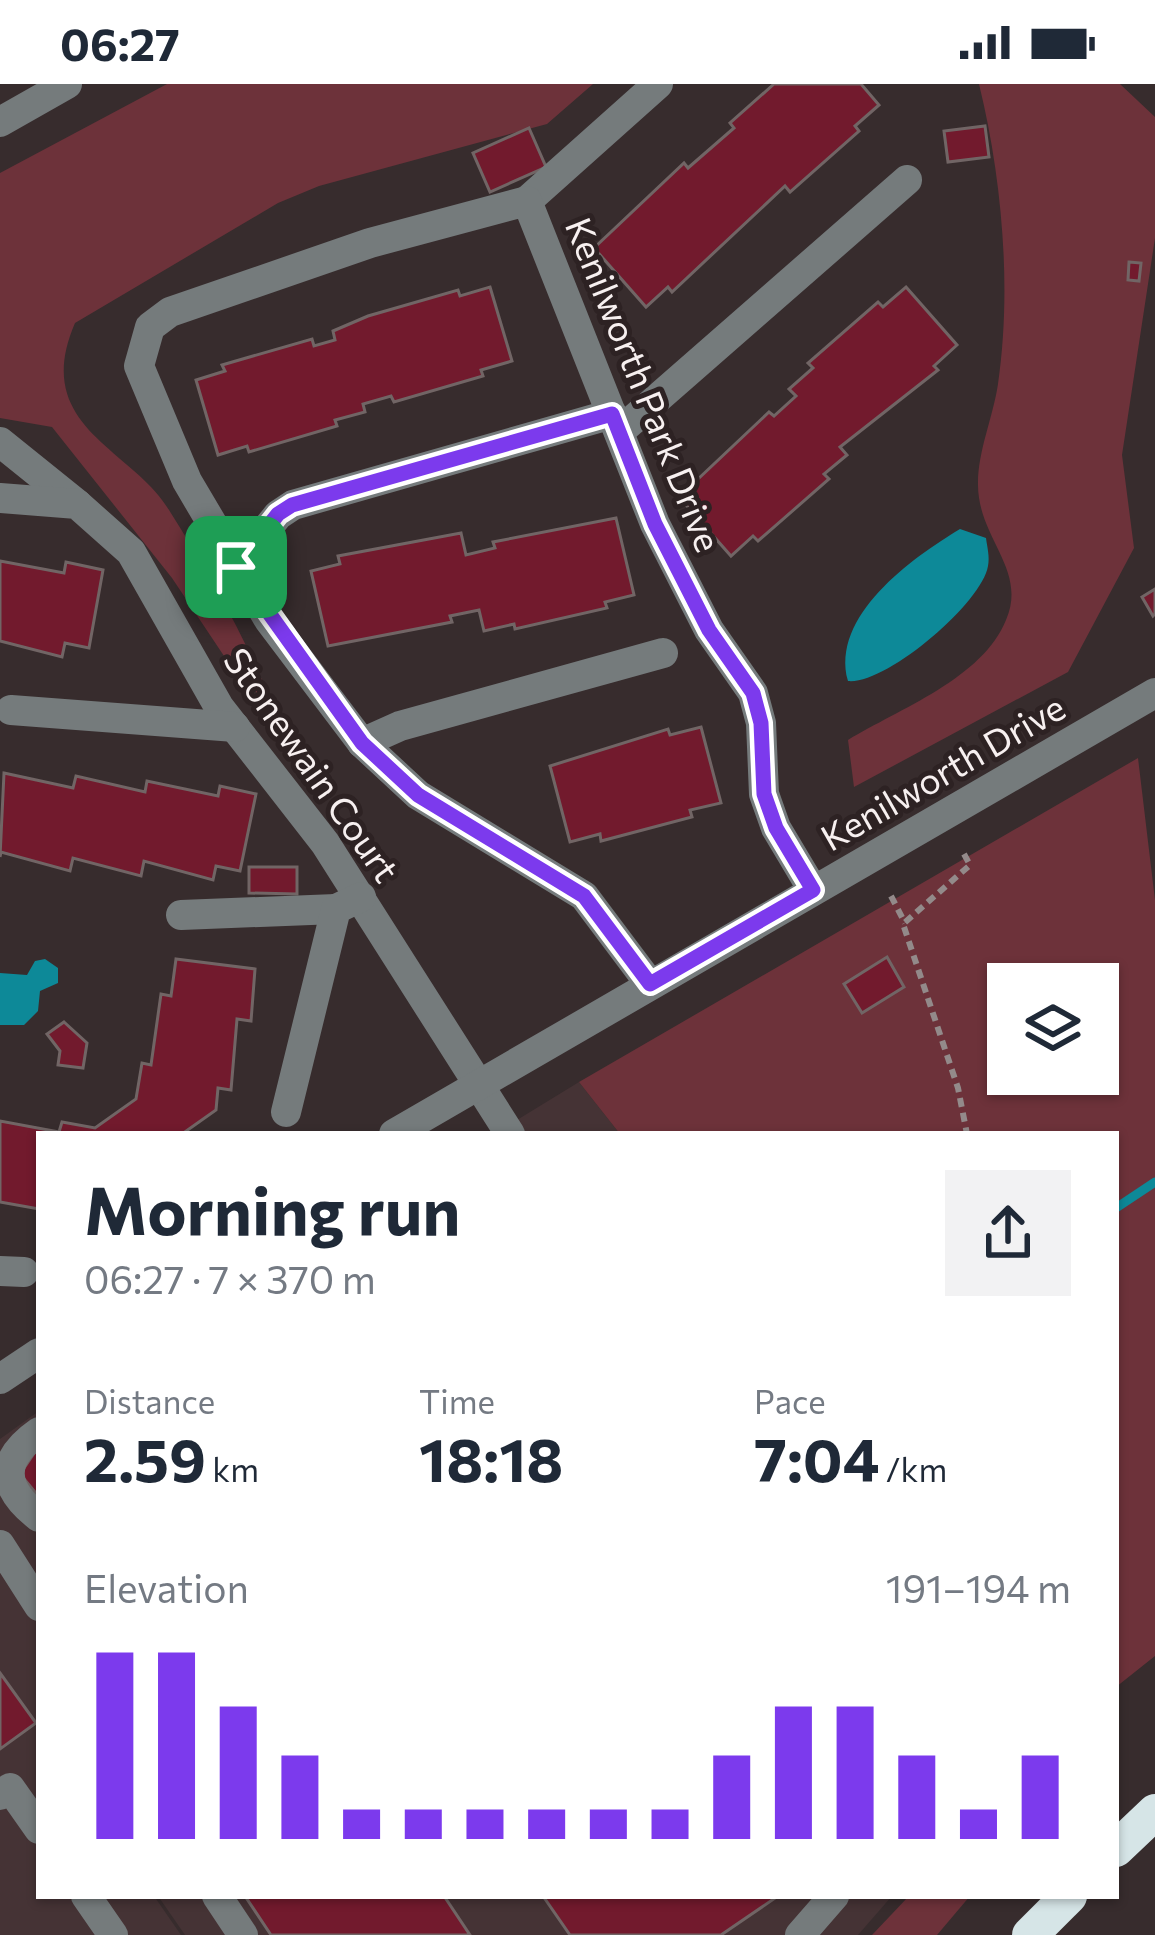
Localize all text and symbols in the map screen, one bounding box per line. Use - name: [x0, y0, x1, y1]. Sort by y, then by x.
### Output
- text: 06:27: [60, 15, 180, 70]
- street label: Kenilworth Park Drive: [558, 211, 732, 557]
- pin: [185, 516, 287, 618]
- icon: arrive: [203, 534, 269, 600]
- street label: Stonewain Court: [216, 639, 410, 889]
- street label: Kenilworth Drive: [812, 683, 1072, 859]
- map controls: [987, 963, 1119, 1095]
- button: layers: [987, 963, 1119, 1095]
- text: Morning run: [84, 1168, 461, 1249]
- button: share: [945, 1170, 1071, 1296]
- text: 06:27 · 7 × 370 m: [84, 1254, 376, 1302]
- text: Distance: [84, 1380, 215, 1421]
- text: Time: [419, 1380, 495, 1421]
- text: Pace: [754, 1380, 826, 1421]
- text: 2.59: [84, 1421, 206, 1494]
- text: 18:18: [419, 1421, 563, 1494]
- text: 7:04: [754, 1421, 880, 1494]
- text: km: [206, 1448, 259, 1489]
- text: /km: [880, 1448, 947, 1489]
- text: Elevation: [84, 1563, 249, 1611]
- text: 191–194 m: [886, 1563, 1071, 1611]

